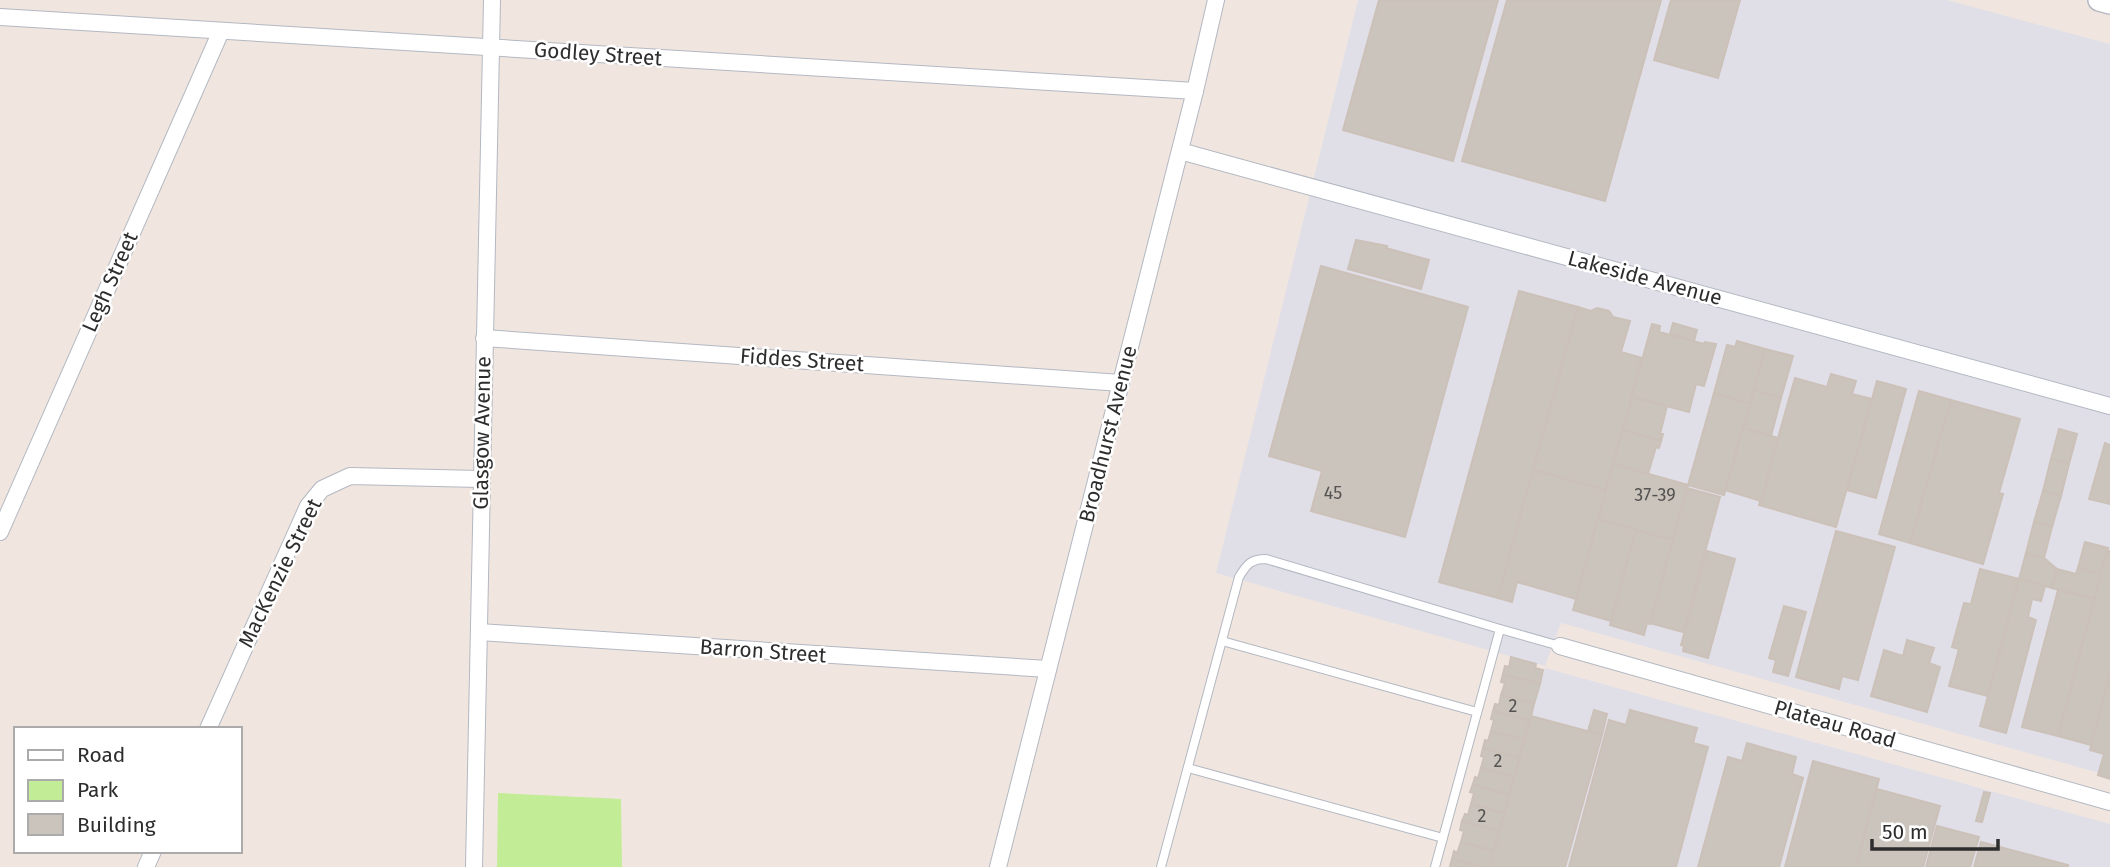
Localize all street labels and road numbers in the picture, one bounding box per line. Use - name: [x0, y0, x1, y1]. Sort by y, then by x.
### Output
- street label: Godley Street: [533, 37, 663, 71]
- street label: Legh Street: [76, 227, 144, 336]
- street label: Lakeside Avenue: [1565, 245, 1725, 311]
- street label: Fiddes Street: [739, 343, 865, 377]
- street label: Broadhurst Avenue: [1073, 343, 1143, 525]
- street label: Glasgow Avenue: [468, 356, 496, 510]
- street label: MacKenzie Street: [233, 494, 328, 652]
- street label: Barron Street: [699, 634, 828, 668]
- street label: Plateau Road: [1771, 694, 1899, 754]

